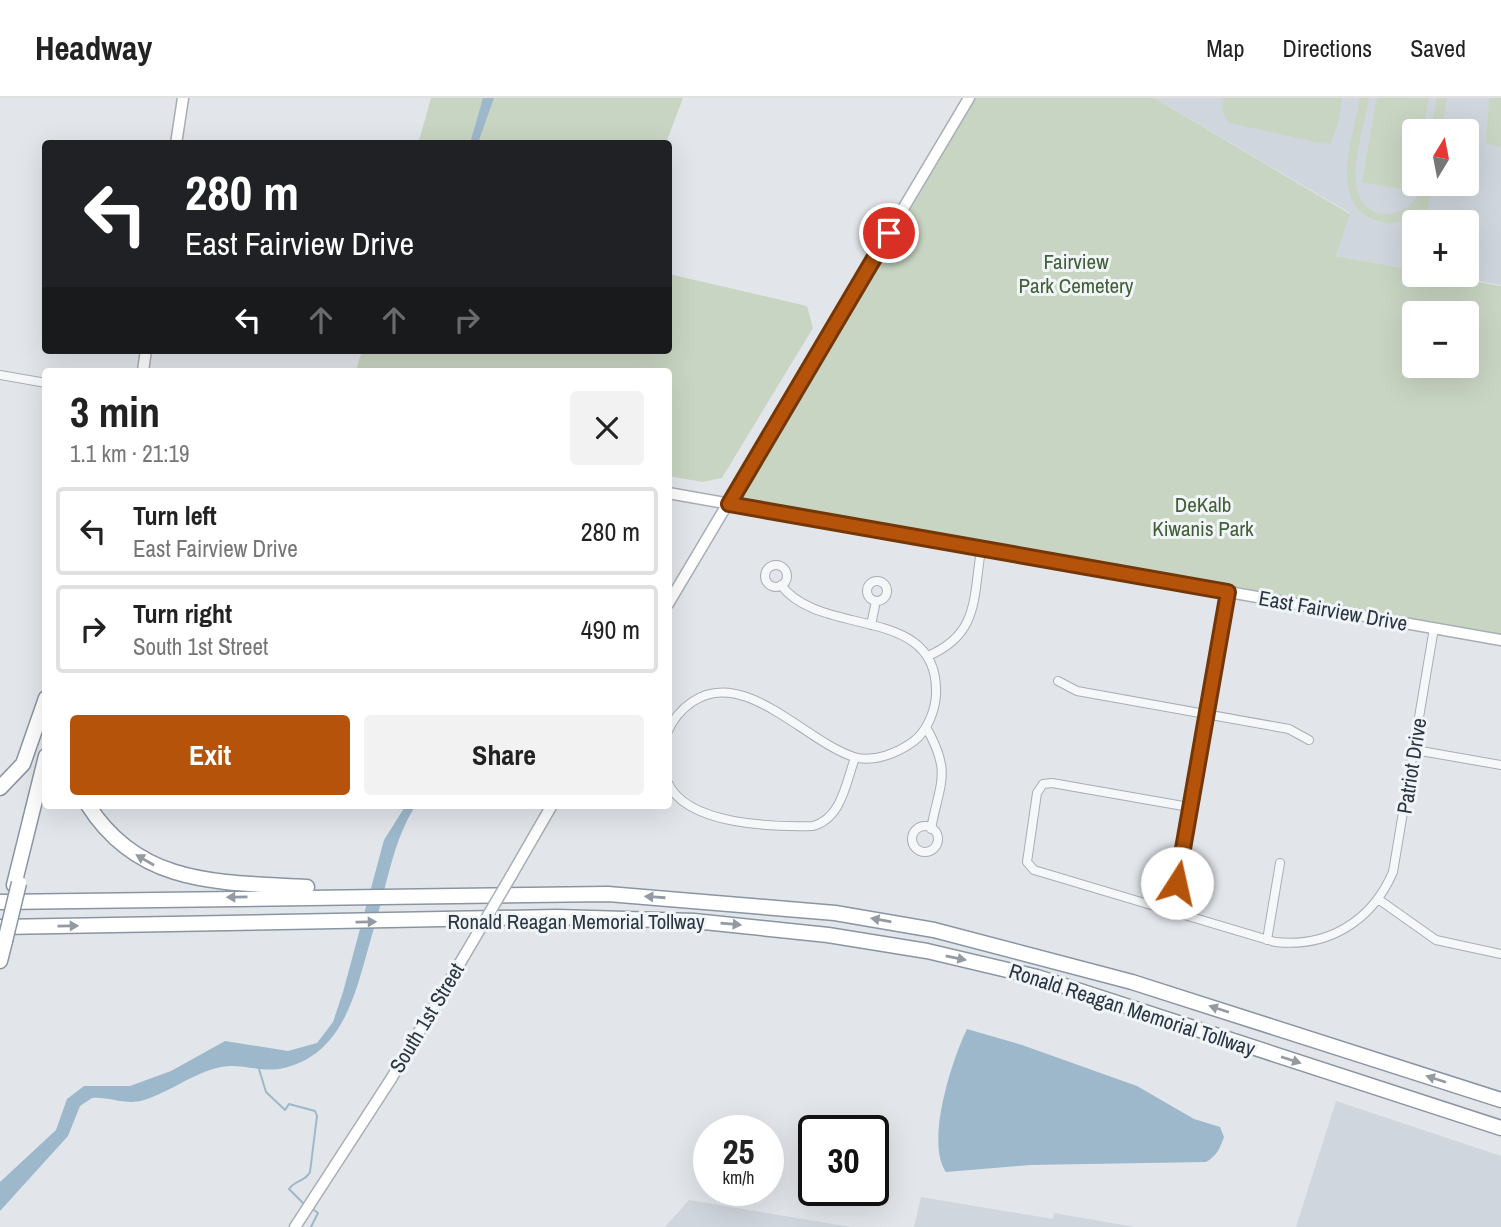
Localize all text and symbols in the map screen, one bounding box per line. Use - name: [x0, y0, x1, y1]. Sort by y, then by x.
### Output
- text: Headway: [35, 26, 152, 70]
- text: Map: [1206, 32, 1244, 64]
- text: Directions: [1282, 32, 1372, 64]
- text: Saved: [1410, 32, 1466, 64]
- north arrow: [1402, 119, 1479, 196]
- map controls: [1402, 119, 1479, 378]
- text: 280 m: [185, 159, 299, 225]
- icon: left: [70, 168, 161, 259]
- pin: [859, 203, 919, 263]
- button: +: [1402, 210, 1479, 287]
- icon: arrive: [870, 214, 908, 252]
- text: East Fairview Drive: [185, 222, 414, 265]
- park label: Fairview Park Cemetery: [1019, 247, 1134, 300]
- icon: left: [229, 301, 267, 339]
- icon: ahead: [302, 301, 340, 339]
- icon: ahead: [375, 301, 413, 339]
- icon: right: [448, 301, 486, 339]
- button: −: [1402, 301, 1479, 378]
- text: 3 min: [70, 384, 160, 440]
- button: close: [570, 391, 644, 465]
- text: 1.1 km · 21:19: [70, 438, 190, 469]
- park label: DeKalb Kiwanis Park: [1152, 490, 1254, 543]
- text: Turn left: [133, 498, 217, 533]
- icon: left: [74, 512, 112, 550]
- text: 280 m: [581, 514, 640, 549]
- text: East Fairview Drive: [133, 533, 298, 564]
- street label: East Fairview Drive: [1257, 583, 1410, 638]
- text: Turn right: [133, 596, 232, 631]
- icon: right: [74, 610, 112, 648]
- text: 490 m: [581, 612, 640, 647]
- text: South 1st Street: [133, 631, 268, 662]
- button: Exit: [70, 715, 350, 795]
- button: Share: [364, 715, 644, 795]
- street label: Patriot Drive: [1390, 716, 1433, 816]
- position arrow: [1140, 846, 1214, 920]
- one-way arrow: [135, 854, 155, 866]
- one-way arrow: [226, 891, 248, 903]
- one-way arrow: [644, 891, 666, 902]
- street label: Ronald Reagan Memorial Tollway: [447, 907, 705, 936]
- one-way arrow: [870, 914, 892, 925]
- one-way arrow: [355, 917, 377, 928]
- one-way arrow: [721, 919, 743, 930]
- one-way arrow: [57, 920, 79, 932]
- one-way arrow: [945, 952, 967, 963]
- street label: Ronald Reagan Memorial Tollway: [1005, 956, 1259, 1063]
- street label: South 1st Street: [382, 957, 471, 1078]
- one-way arrow: [1209, 1004, 1230, 1014]
- one-way arrow: [1280, 1056, 1301, 1066]
- one-way arrow: [1425, 1073, 1446, 1084]
- speed limit sign: 30: [798, 1115, 889, 1206]
- text: 25: [723, 1128, 754, 1175]
- text: km/h: [723, 1165, 755, 1190]

